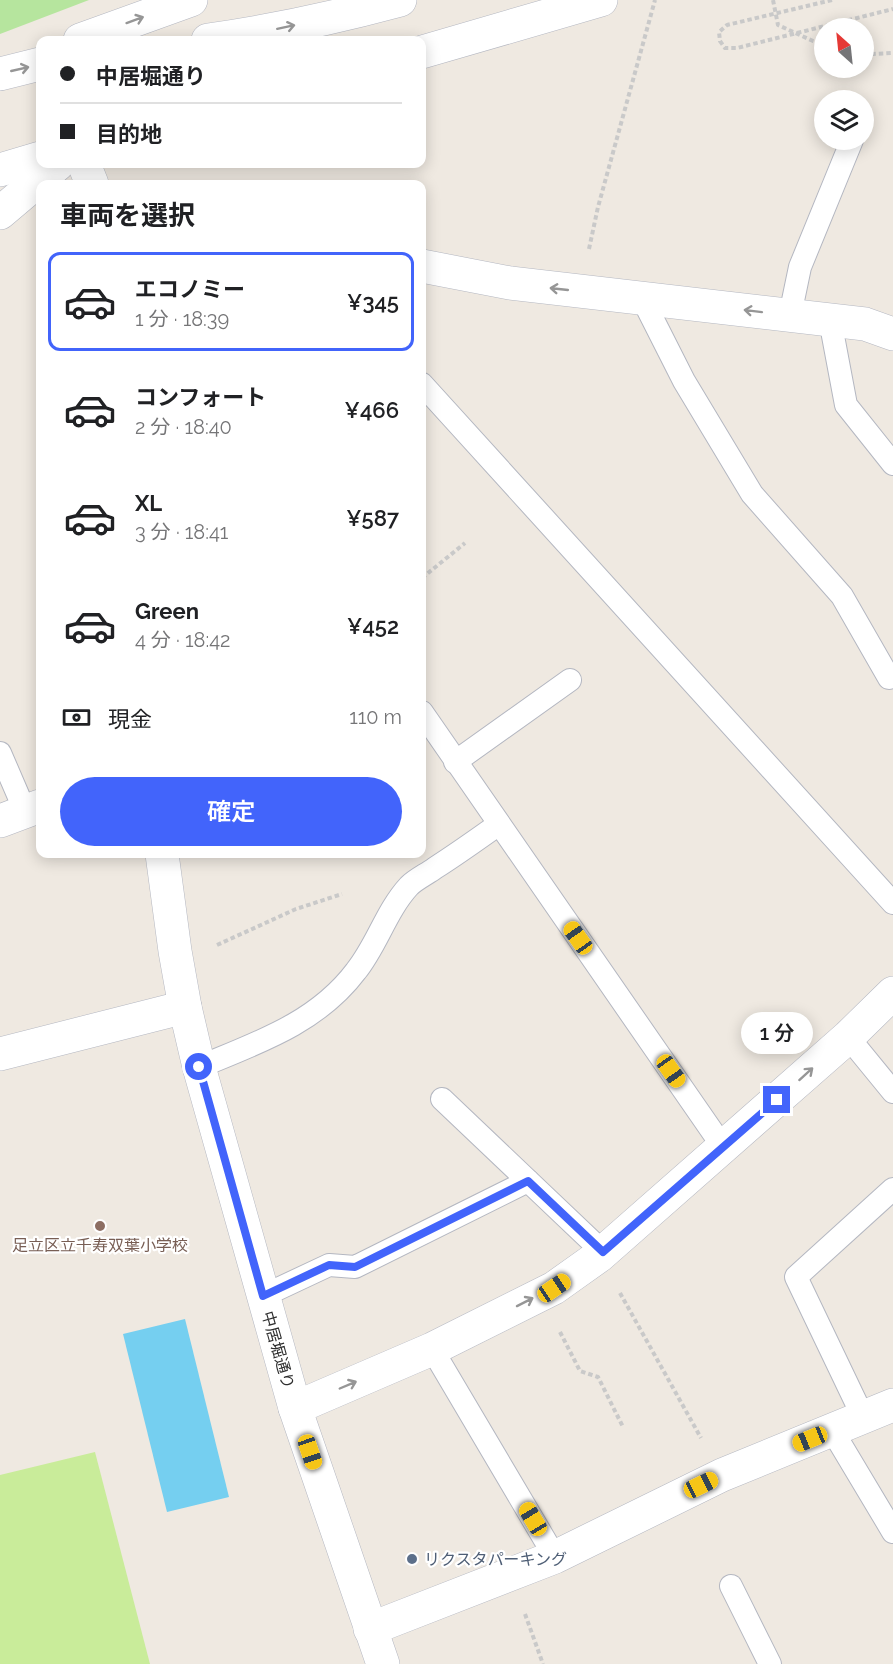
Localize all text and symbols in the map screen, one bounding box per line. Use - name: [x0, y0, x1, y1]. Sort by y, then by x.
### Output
- one-way arrow: [125, 14, 144, 25]
- north arrow: [814, 18, 874, 78]
- map controls: [814, 18, 874, 150]
- one-way arrow: [276, 21, 295, 32]
- one-way arrow: [10, 63, 29, 74]
- text: 中居堀通り: [96, 63, 206, 89]
- button: layers: [814, 90, 874, 150]
- text: 目的地: [96, 121, 162, 147]
- text: 車両を選択: [60, 200, 195, 231]
- icon: car: [63, 275, 117, 329]
- text: エコノミー: [135, 276, 245, 302]
- one-way arrow: [550, 283, 570, 294]
- text: ¥345: [347, 289, 399, 315]
- one-way arrow: [743, 305, 763, 316]
- text: 1 分 · 18:39: [135, 307, 229, 331]
- icon: car: [63, 383, 117, 437]
- text: コンフォート: [135, 384, 266, 410]
- text: ¥466: [345, 397, 399, 423]
- text: 2 分 · 18:40: [135, 415, 232, 439]
- text: XL: [135, 490, 162, 516]
- icon: car: [63, 491, 117, 545]
- text: ¥587: [346, 505, 399, 531]
- text: 3 分 · 18:41: [135, 520, 228, 544]
- text: Green: [135, 598, 199, 624]
- icon: car: [63, 599, 117, 653]
- text: ¥452: [347, 613, 399, 639]
- text: 4 分 · 18:42: [135, 628, 231, 652]
- icon: cash: [60, 701, 93, 734]
- text: 110 m: [349, 705, 402, 729]
- text: 現金: [108, 706, 152, 732]
- button: 確定: [60, 777, 402, 846]
- car: [560, 918, 596, 958]
- callout: 1 分: [741, 1013, 813, 1055]
- text: 1 分: [760, 1021, 794, 1045]
- car: [653, 1051, 689, 1091]
- route start: [185, 1053, 212, 1080]
- one-way arrow: [798, 1067, 813, 1081]
- route end: [763, 1086, 790, 1113]
- marker: 足立区立千寿双葉小学校: [93, 1219, 107, 1233]
- place label: 足立区立千寿双葉小学校: [12, 1236, 188, 1255]
- car: [534, 1270, 574, 1306]
- one-way arrow: [515, 1296, 533, 1307]
- street label: 中居堀通り: [258, 1309, 298, 1391]
- one-way arrow: [339, 1378, 357, 1390]
- car: [790, 1424, 830, 1454]
- car: [296, 1432, 324, 1472]
- car: [681, 1469, 721, 1501]
- car: [516, 1499, 550, 1539]
- place label: リクスタパーキング: [424, 1550, 567, 1569]
- marker: リクスタパーキング: [405, 1552, 419, 1566]

